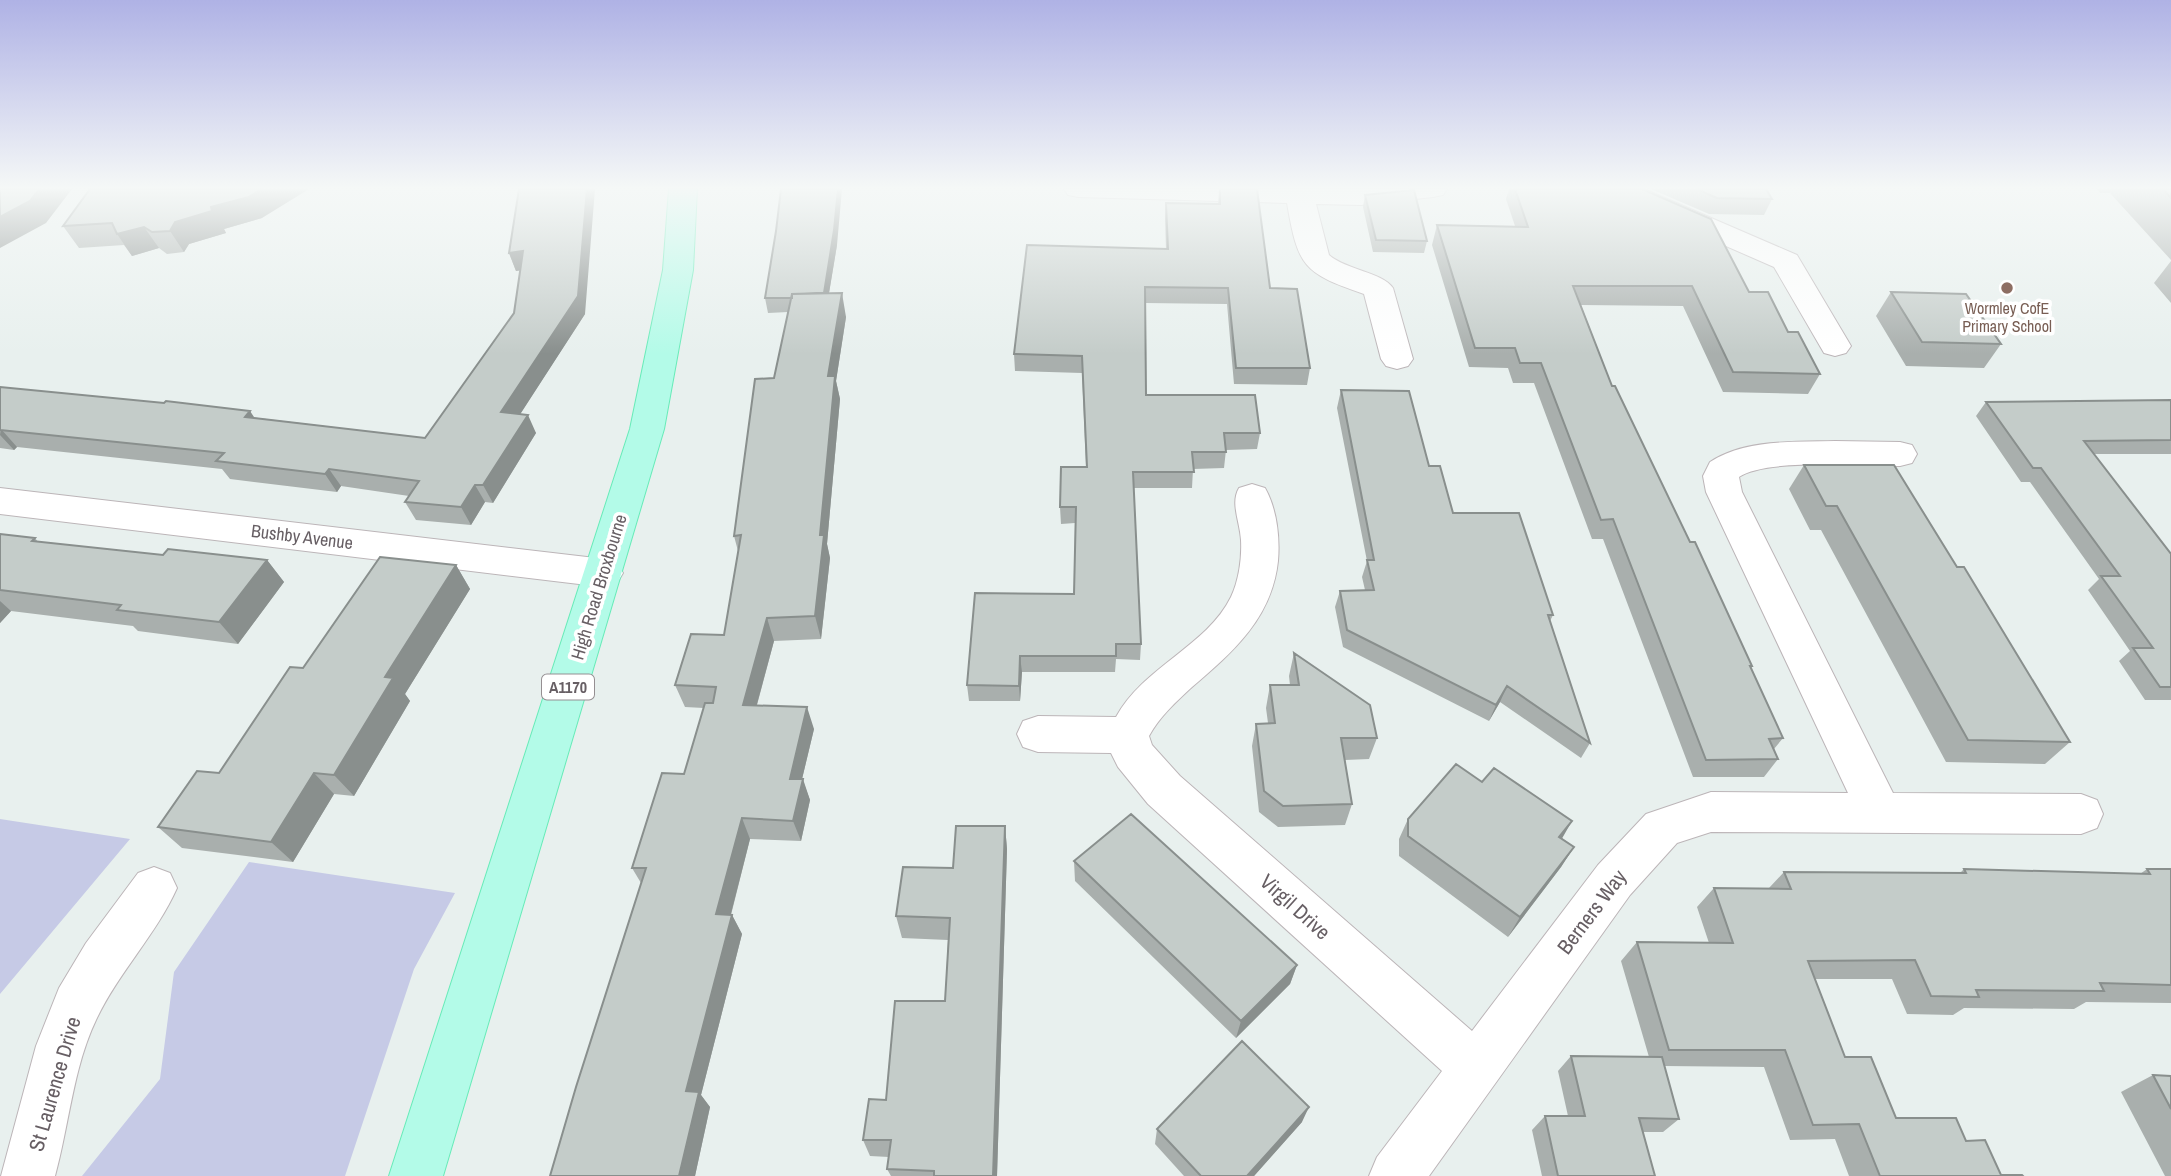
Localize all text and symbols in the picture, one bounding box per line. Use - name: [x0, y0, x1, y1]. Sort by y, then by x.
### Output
- marker: Wormley CofE Primary School: [1999, 280, 2015, 296]
- place label: Wormley CofE Primary School: [1962, 297, 2052, 337]
- street label: High Road Broxbourne: [564, 511, 633, 663]
- street label: Bushby Avenue: [250, 518, 354, 555]
- road number: A1170: [542, 674, 594, 700]
- street label: Berners Way: [1550, 863, 1633, 960]
- street label: Virgil Drive: [1254, 867, 1337, 946]
- street label: St Laurence Drive: [21, 1013, 88, 1155]

